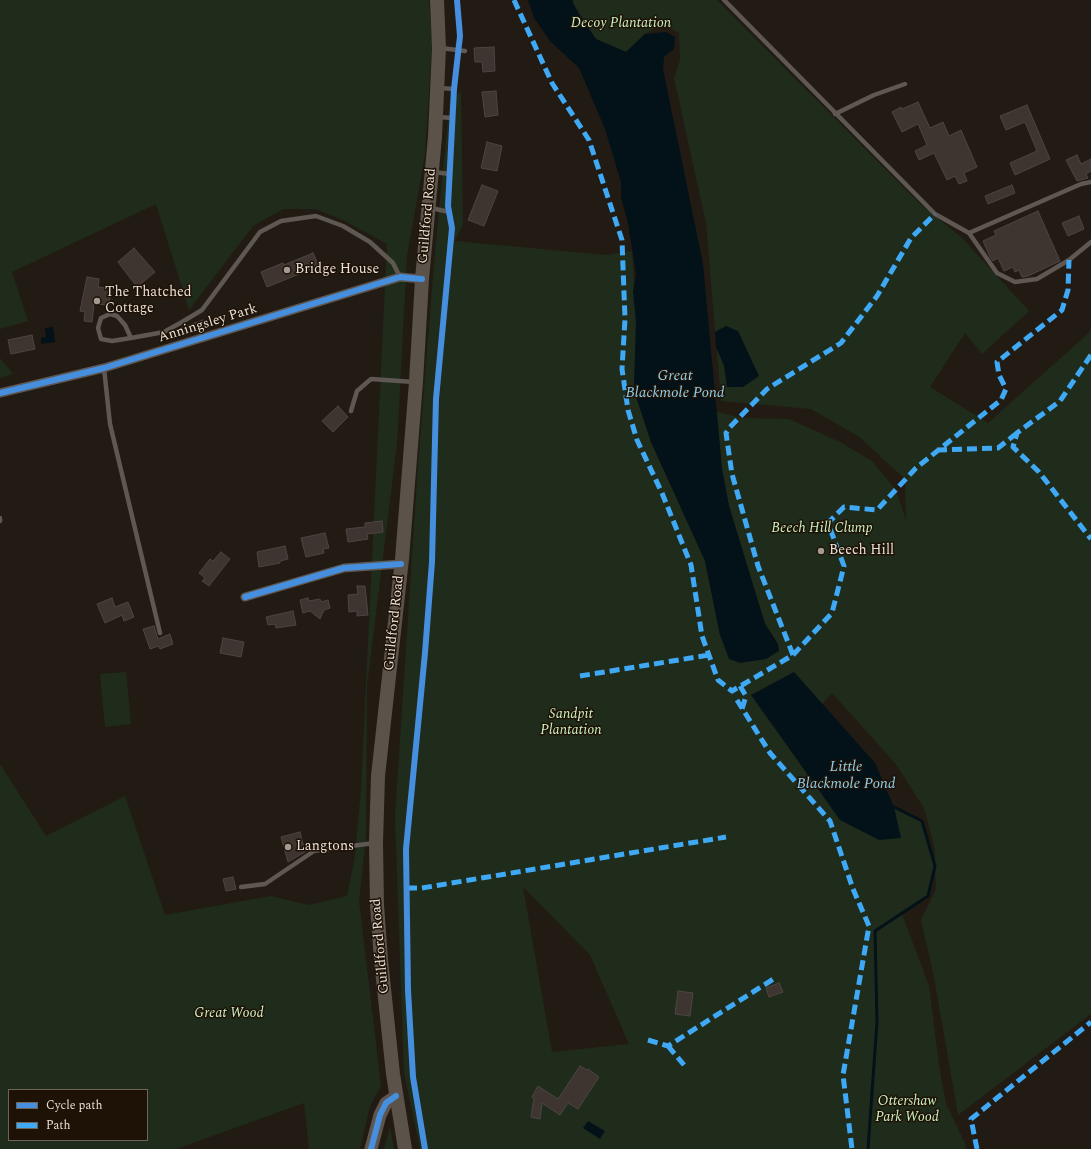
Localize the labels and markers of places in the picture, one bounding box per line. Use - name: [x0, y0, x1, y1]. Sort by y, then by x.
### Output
- place label: Bridge House: [295, 262, 379, 278]
- marker: Bridge House: [282, 265, 292, 275]
- place label: The Thatched Cottage: [105, 285, 192, 318]
- marker: The Thatched Cottage: [92, 296, 102, 306]
- place label: Beech Hill: [829, 543, 894, 559]
- marker: Beech Hill: [816, 546, 826, 556]
- place label: Langtons: [296, 839, 354, 855]
- marker: Langtons: [283, 842, 293, 852]

